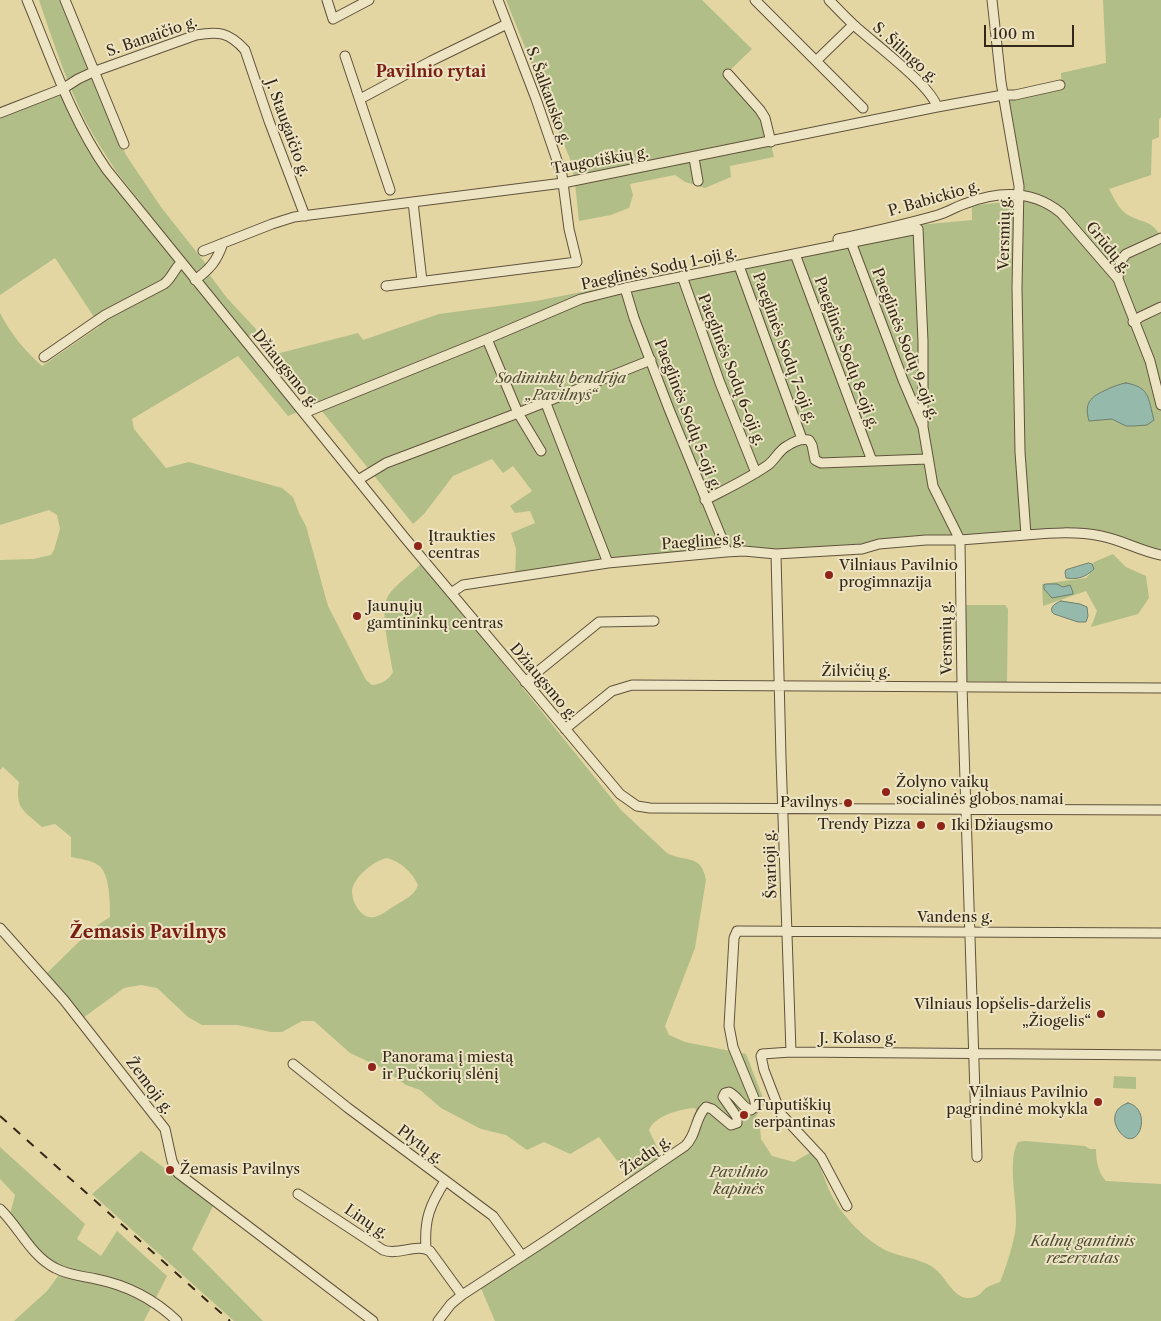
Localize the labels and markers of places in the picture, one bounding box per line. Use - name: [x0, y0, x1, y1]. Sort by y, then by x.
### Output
- place label: Įtraukties centras: [428, 528, 495, 563]
- marker: Įtraukties centras: [412, 540, 424, 552]
- place label: Vilniaus Pavilnio progimnazija: [839, 557, 958, 592]
- marker: Vilniaus Pavilnio progimnazija: [823, 569, 835, 581]
- place label: Jaunųjų gamtininkų centras: [367, 598, 503, 633]
- marker: Jaunųjų gamtininkų centras: [351, 610, 363, 622]
- place label: Žolyno vaikų socialinės globos namai: [896, 774, 1064, 809]
- marker: Žolyno vaikų socialinės globos namai: [880, 786, 892, 798]
- place label: Pavilnys: [780, 794, 838, 812]
- marker: Pavilnys: [842, 797, 854, 809]
- place label: Trendy Pizza: [818, 816, 911, 834]
- place label: Iki Džiaugsmo: [951, 817, 1053, 835]
- marker: Trendy Pizza: [915, 819, 927, 831]
- marker: Iki Džiaugsmo: [935, 820, 947, 832]
- place label: Vilniaus lopšelis-darželis „Žiogelis“: [914, 996, 1091, 1031]
- marker: Vilniaus lopšelis-darželis „Žiogelis“: [1095, 1008, 1107, 1020]
- place label: Panorama į miestą ir Pučkorių slėnį: [382, 1049, 513, 1084]
- marker: Panorama į miestą ir Pučkorių slėnį: [366, 1061, 378, 1073]
- place label: Vilniaus Pavilnio pagrindinė mokykla: [946, 1084, 1088, 1119]
- marker: Vilniaus Pavilnio pagrindinė mokykla: [1092, 1096, 1104, 1108]
- place label: Tuputiškių serpantinas: [754, 1097, 836, 1132]
- marker: Tuputiškių serpantinas: [738, 1109, 750, 1121]
- place label: Žemasis Pavilnys: [180, 1161, 300, 1179]
- marker: Žemasis Pavilnys: [164, 1164, 176, 1176]

